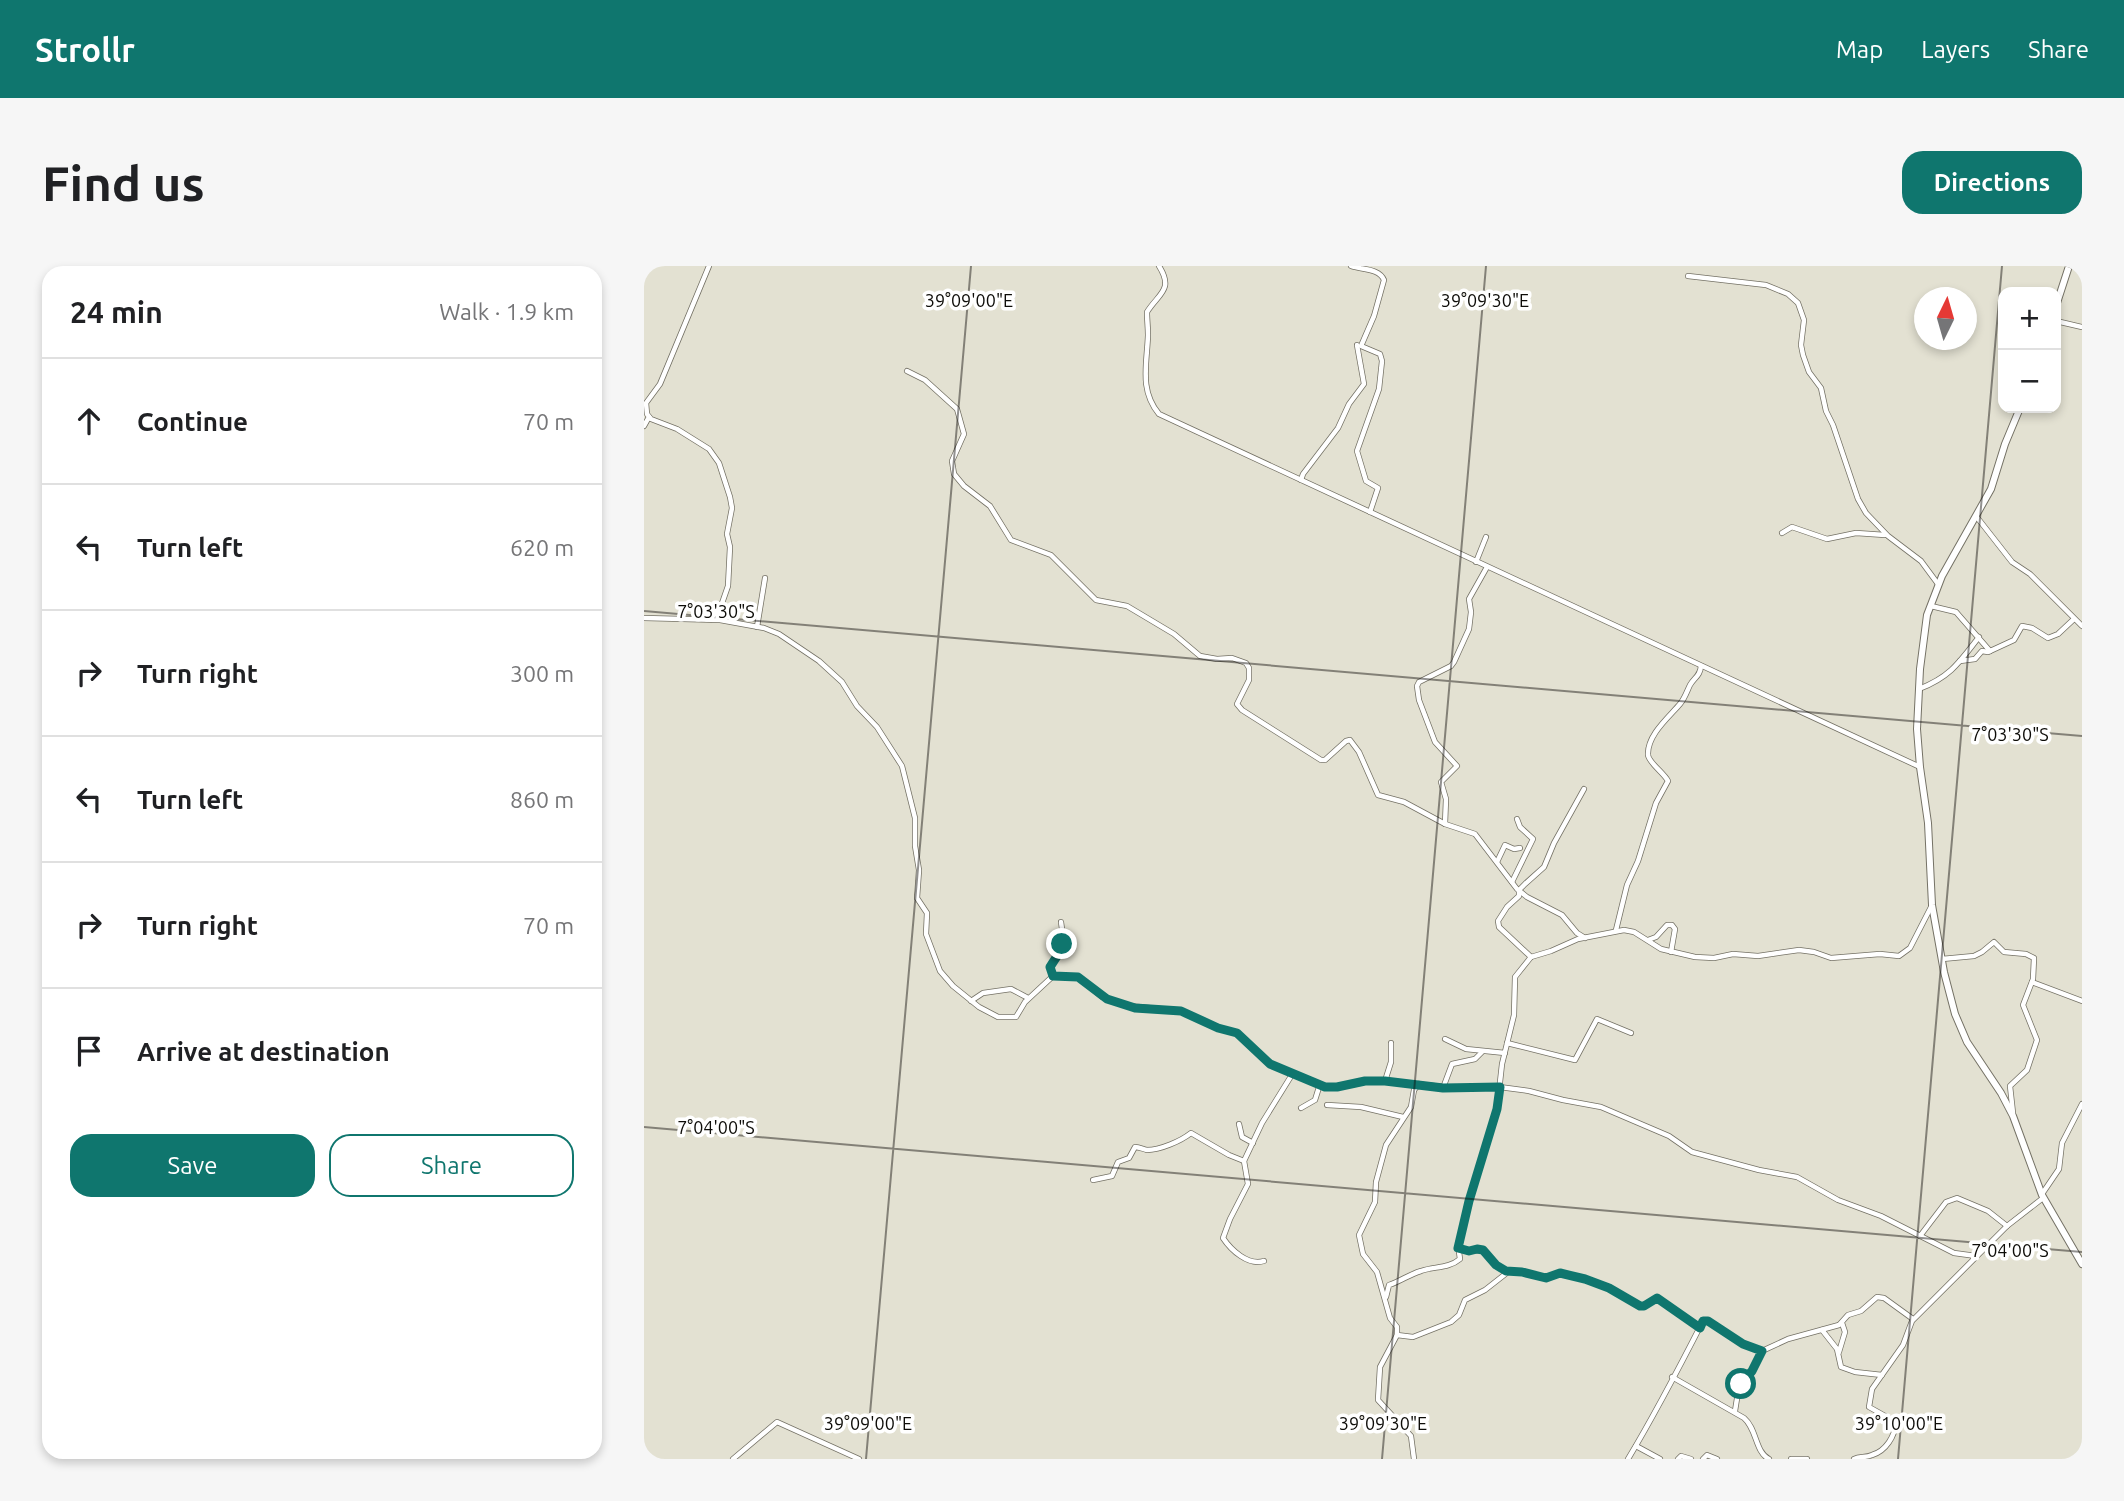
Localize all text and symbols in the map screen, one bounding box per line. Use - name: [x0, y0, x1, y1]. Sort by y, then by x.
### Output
- text: Strollr: [35, 31, 135, 68]
- text: Map: [1836, 36, 1883, 63]
- text: Layers: [1921, 36, 1990, 63]
- text: Share: [2028, 36, 2089, 63]
- button: Directions: [1902, 151, 2082, 214]
- text: Find us: [42, 155, 205, 210]
- north arrow: [1914, 287, 1977, 350]
- map controls: [1998, 287, 2061, 413]
- button: +: [1998, 287, 2061, 350]
- text: 39°09'00"E: [925, 290, 1013, 310]
- text: 39°09'30"E: [1441, 290, 1529, 310]
- text: 24 min: [70, 295, 163, 329]
- text: Walk · 1.9 km: [439, 299, 574, 324]
- button: −: [1998, 350, 2061, 413]
- icon: ahead: [70, 402, 108, 440]
- text: Continue: [137, 407, 248, 436]
- text: 70 m: [523, 409, 574, 434]
- icon: left: [70, 528, 108, 566]
- text: Turn left: [137, 533, 243, 562]
- text: 620 m: [510, 535, 574, 560]
- text: 7°03'30"S: [677, 601, 755, 621]
- icon: right: [70, 654, 108, 692]
- text: Turn right: [137, 659, 258, 688]
- text: 300 m: [510, 661, 574, 686]
- text: 7°03'30"S: [1971, 724, 2049, 744]
- icon: left: [70, 780, 108, 818]
- text: Turn left: [137, 785, 243, 814]
- text: 860 m: [510, 787, 574, 812]
- icon: right: [70, 906, 108, 944]
- text: Turn right: [137, 911, 258, 940]
- text: 70 m: [523, 913, 574, 938]
- route end: [1046, 928, 1077, 959]
- icon: arrive: [70, 1032, 108, 1070]
- text: Arrive at destination: [137, 1037, 390, 1066]
- text: 7°04'00"S: [677, 1117, 755, 1137]
- button: Save: [70, 1134, 315, 1197]
- button: Share: [329, 1134, 574, 1197]
- text: 7°04'00"S: [1971, 1240, 2049, 1260]
- route start: [1725, 1368, 1756, 1399]
- text: 39°09'00"E: [824, 1413, 912, 1433]
- text: 39°09'30"E: [1339, 1413, 1427, 1433]
- text: 39°10'00"E: [1855, 1413, 1943, 1433]

